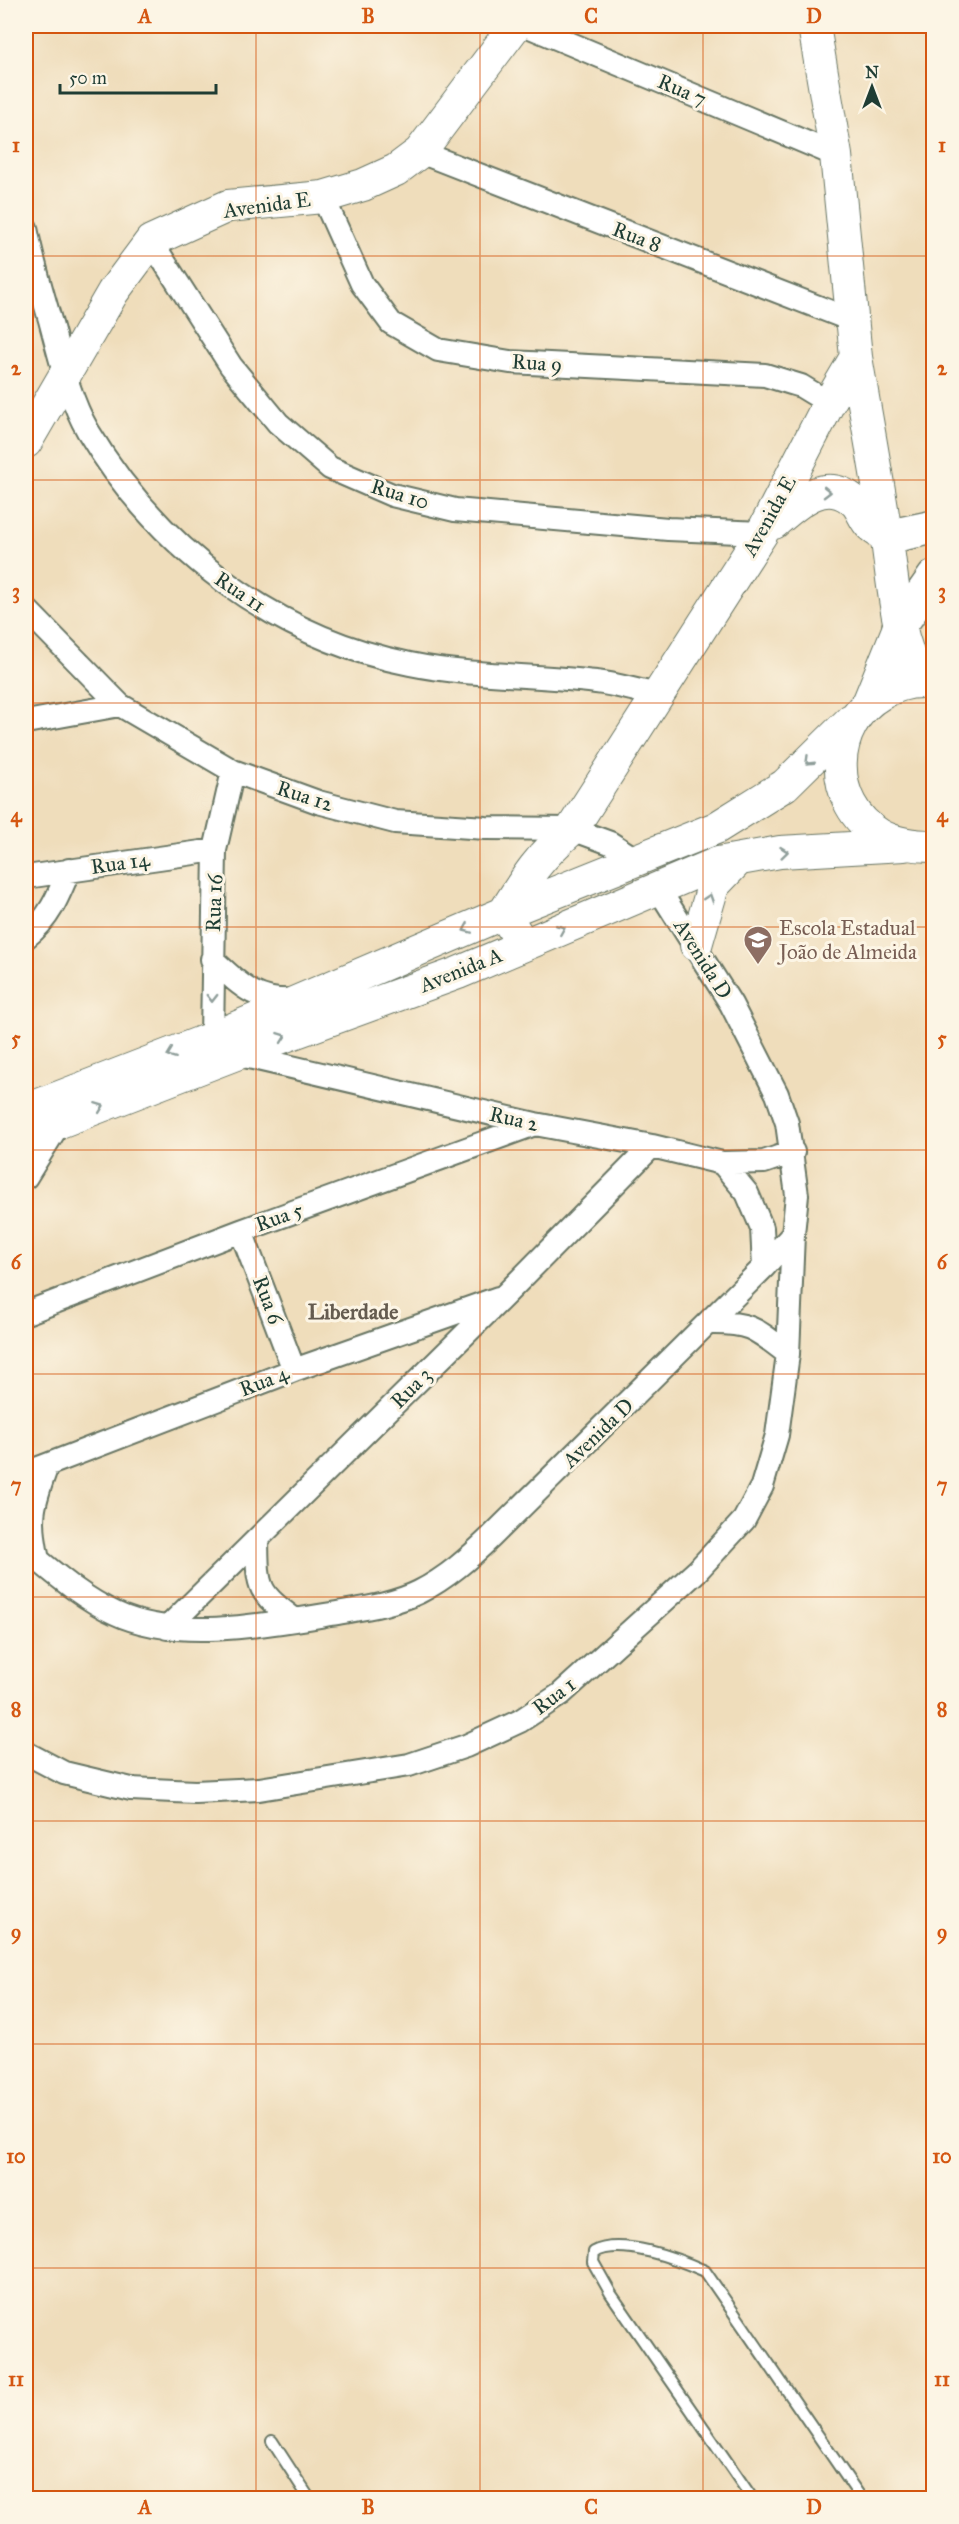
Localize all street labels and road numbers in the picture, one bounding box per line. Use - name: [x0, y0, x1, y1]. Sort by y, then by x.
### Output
- street label: Rua 7: [654, 68, 710, 112]
- street label: Avenida E: [221, 186, 312, 224]
- street label: Rua 8: [609, 216, 665, 258]
- street label: Rua 9: [511, 348, 563, 378]
- street label: Avenida E: [736, 471, 802, 562]
- street label: Rua 10: [368, 473, 432, 515]
- street label: Rua 11: [210, 566, 270, 618]
- street label: Rua 12: [273, 775, 337, 817]
- street label: Rua 14: [89, 846, 152, 880]
- street label: Rua 16: [200, 872, 228, 933]
- street label: Avenida D: [668, 913, 738, 1004]
- street label: Avenida A: [415, 942, 506, 999]
- street label: Rua 2: [487, 1101, 542, 1137]
- street label: Rua 5: [252, 1196, 307, 1238]
- street label: Rua 6: [247, 1272, 290, 1329]
- street label: Rua 4: [236, 1359, 294, 1402]
- street label: Rua 3: [385, 1362, 437, 1414]
- street label: Avenida D: [556, 1393, 639, 1474]
- street label: Rua 1: [527, 1671, 581, 1721]

